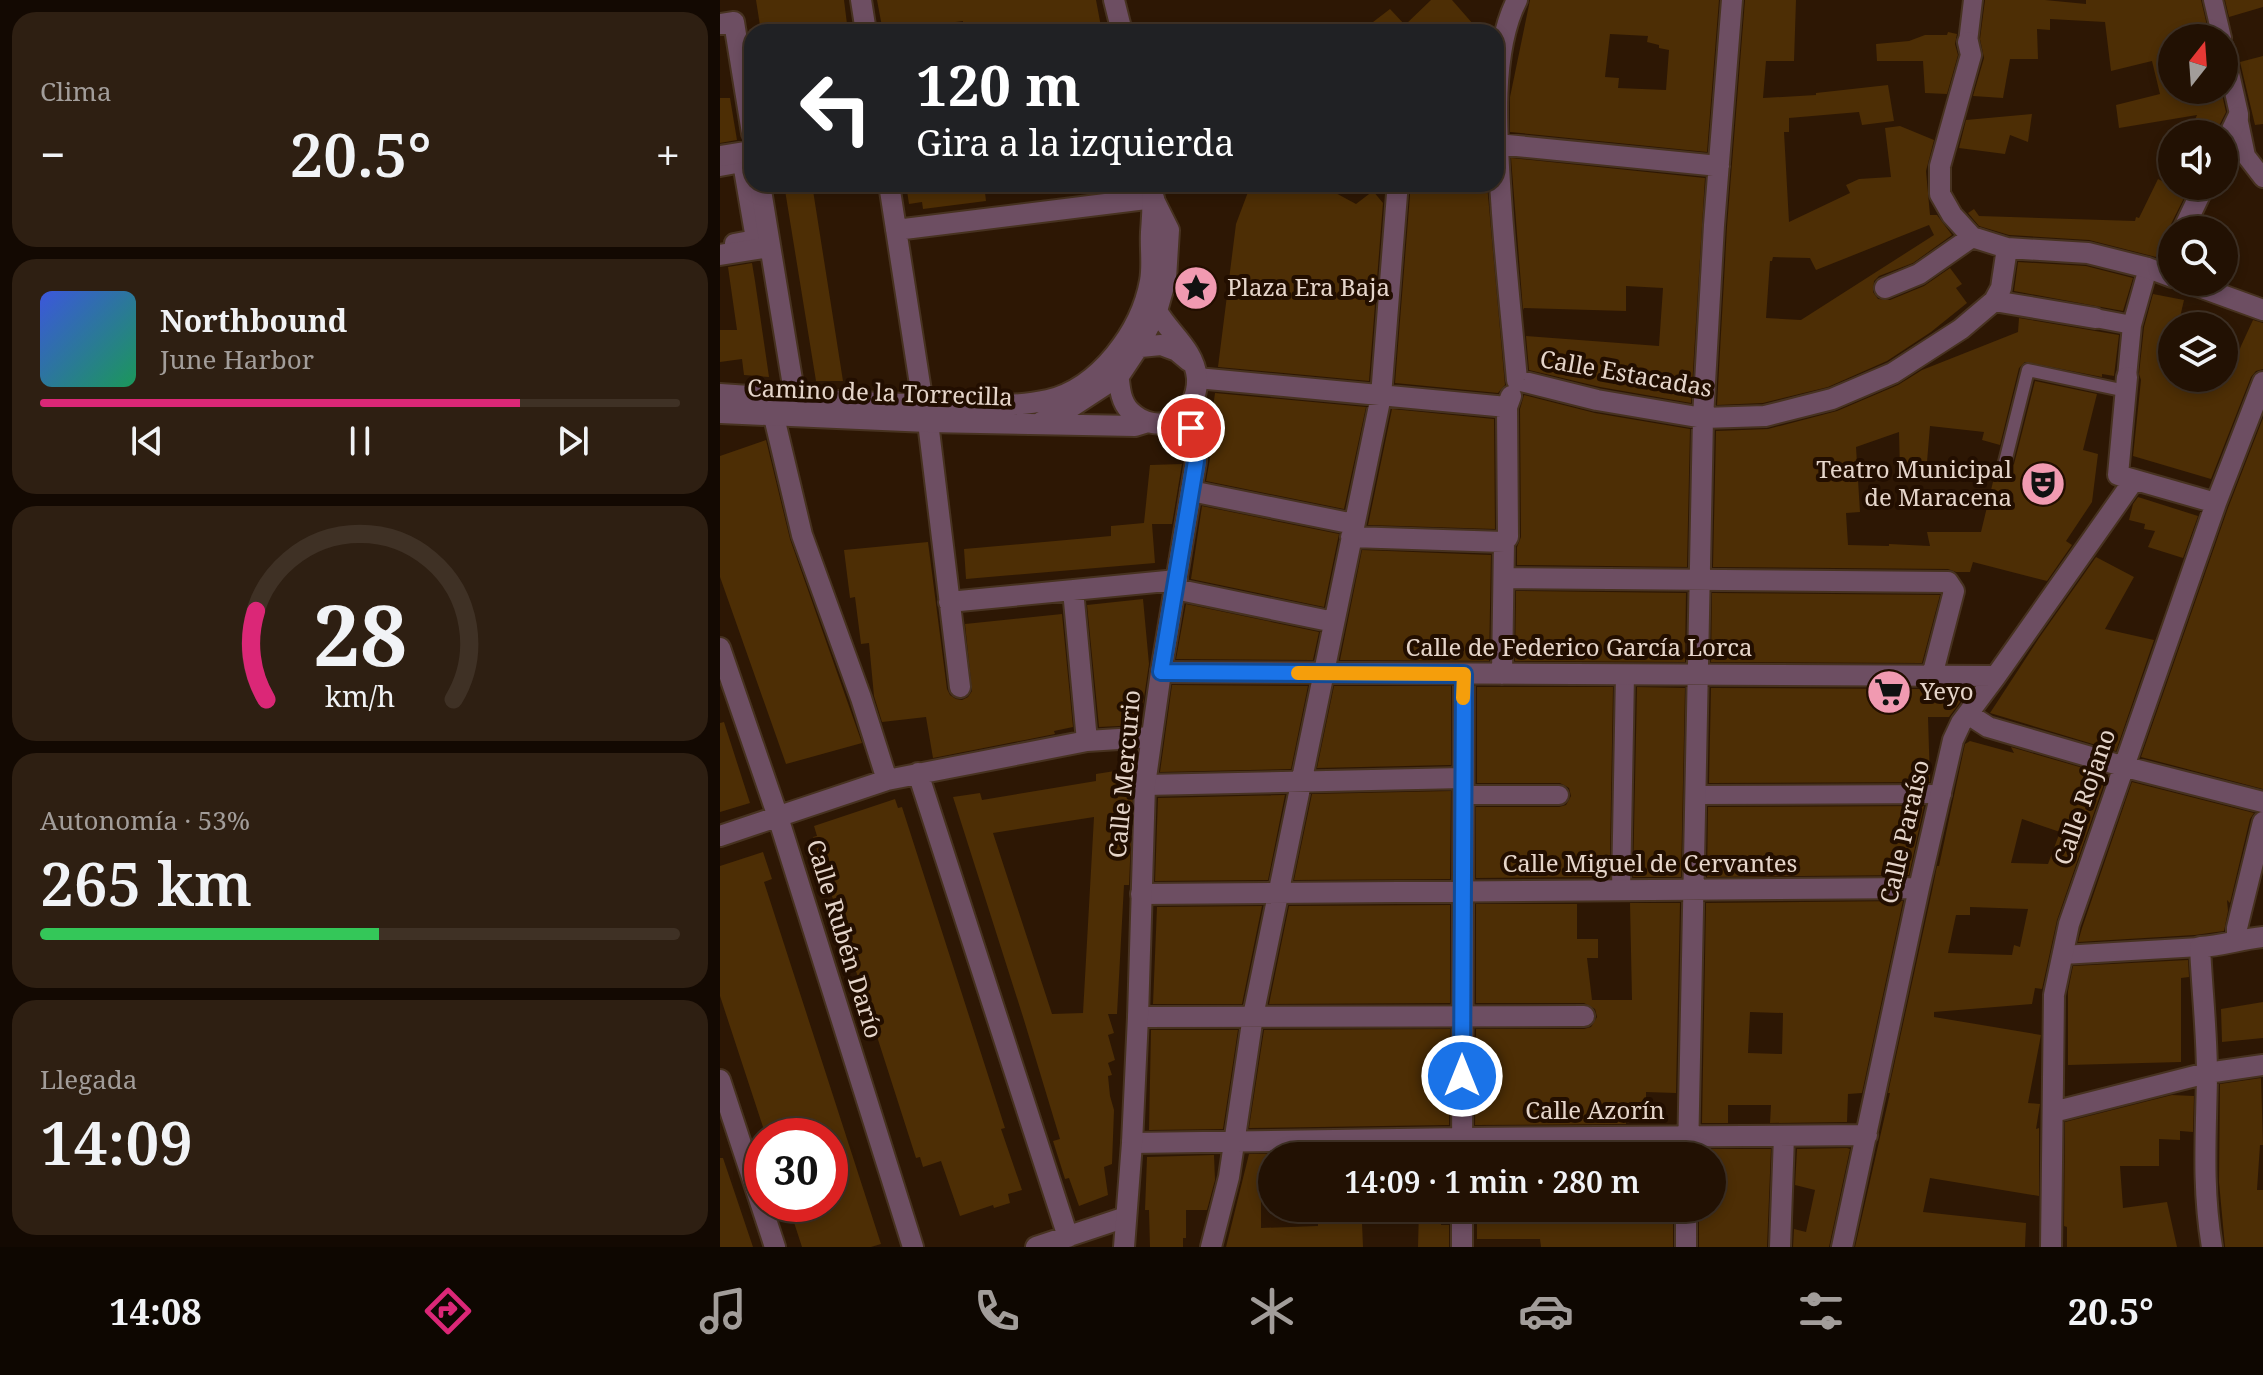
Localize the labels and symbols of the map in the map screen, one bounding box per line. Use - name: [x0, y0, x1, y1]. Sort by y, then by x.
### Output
- north arrow: [2158, 24, 2238, 104]
- place icon: Plaza Era Baja: [1172, 264, 1220, 312]
- place label: Plaza Era Baja: [1227, 270, 1390, 303]
- street label: Calle Estacadas: [1538, 341, 1715, 404]
- street label: Camino de la Torrecilla: [747, 370, 1013, 413]
- pin: [1157, 394, 1225, 462]
- place label: Teatro Municipal de Maracena: [1816, 452, 2013, 513]
- theatre icon: Teatro Municipal de Maracena: [2019, 460, 2067, 508]
- street label: Calle de Federico García Lorca: [1405, 630, 1753, 663]
- supermarket icon: Yeyo: [1865, 668, 1913, 716]
- place label: Yeyo: [1919, 674, 1974, 707]
- street label: Calle Mercurio: [1100, 688, 1147, 859]
- street label: Calle Rojano: [2045, 724, 2122, 869]
- street label: Calle Paraíso: [1871, 756, 1936, 907]
- street label: Calle Rubén Darío: [800, 835, 891, 1042]
- street label: Calle Miguel de Cervantes: [1503, 846, 1797, 879]
- position arrow: [1420, 1034, 1504, 1118]
- street label: Calle Azorín: [1525, 1093, 1665, 1126]
- speed limit sign: 30: [744, 1118, 848, 1222]

